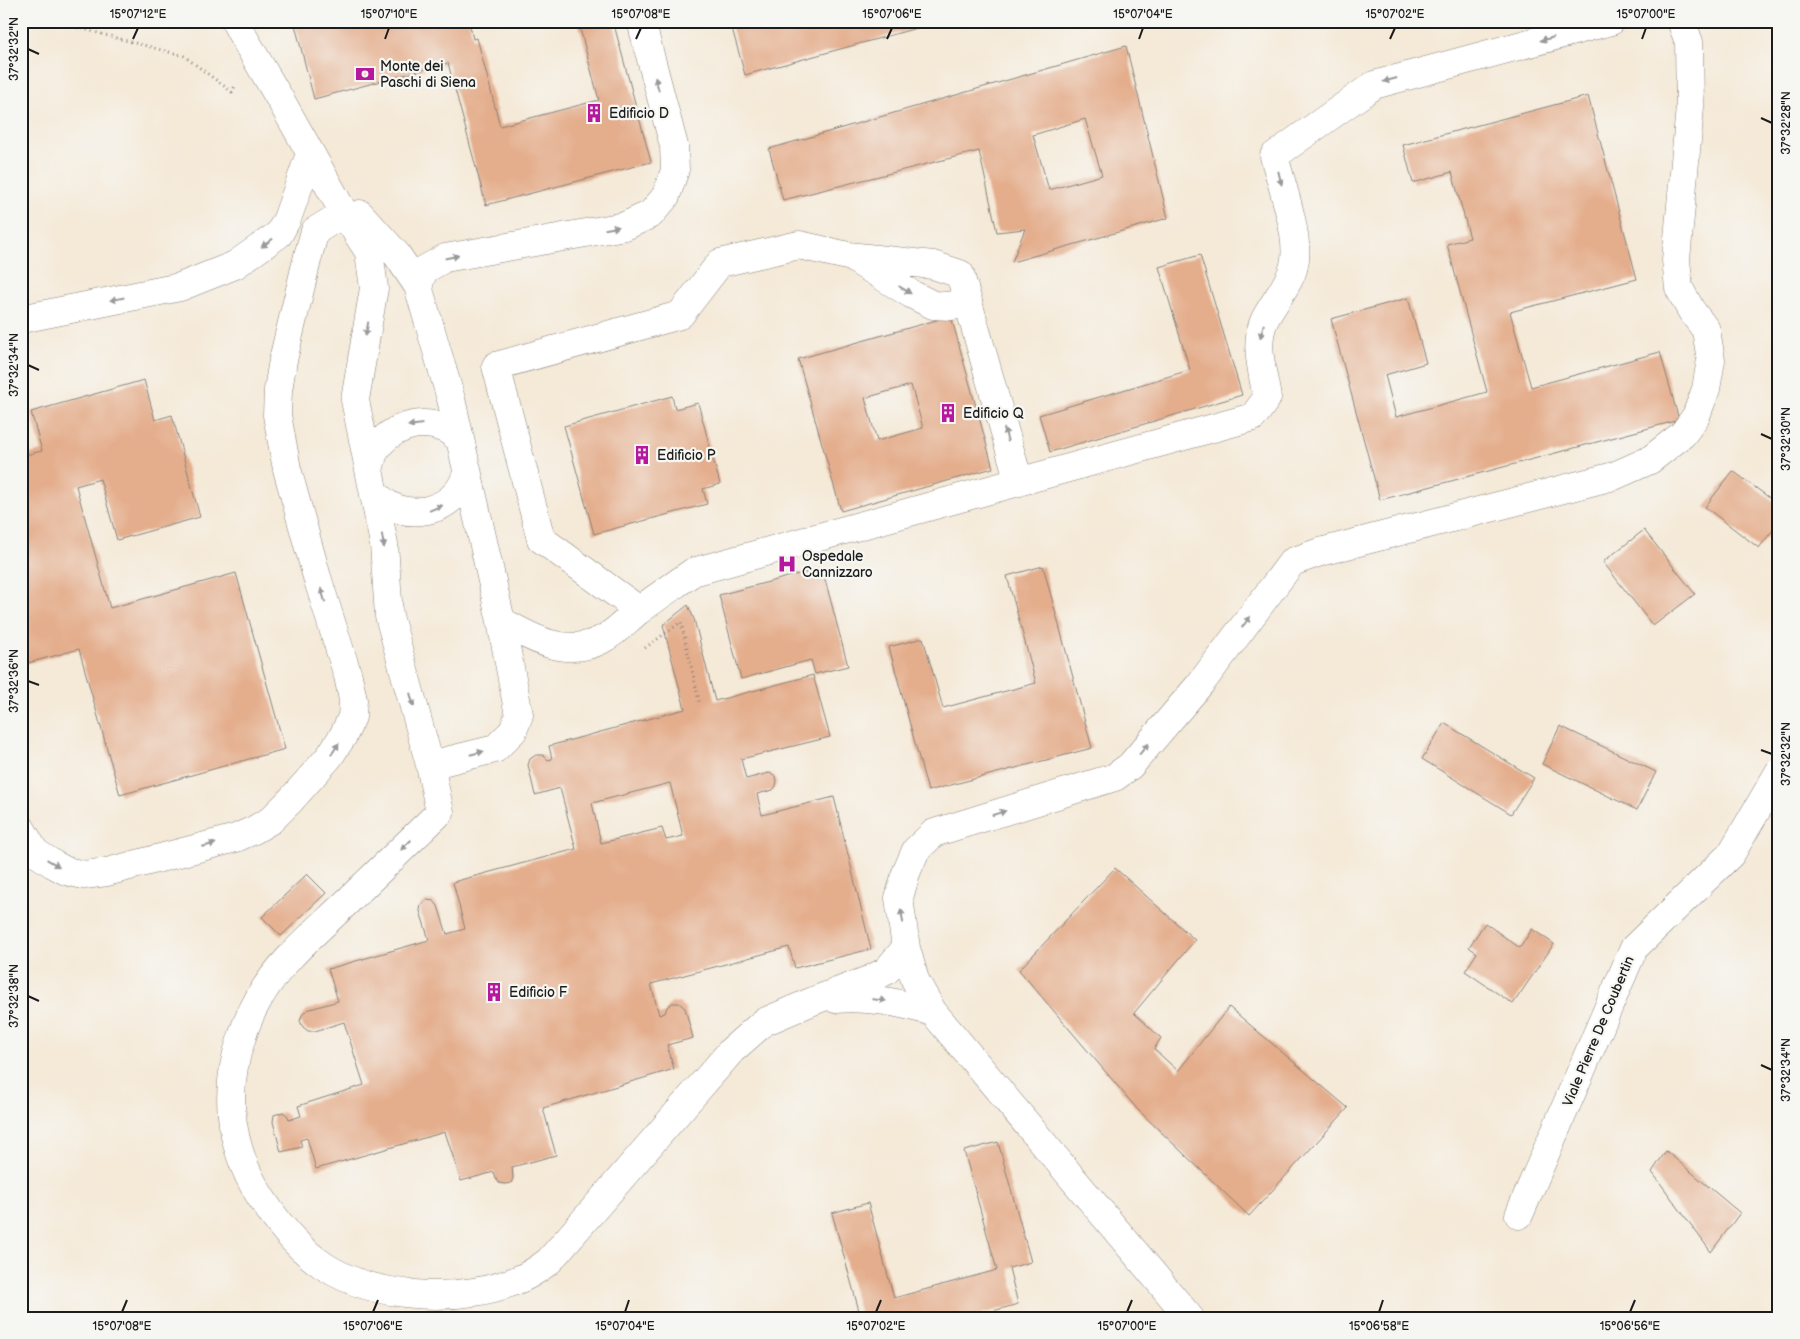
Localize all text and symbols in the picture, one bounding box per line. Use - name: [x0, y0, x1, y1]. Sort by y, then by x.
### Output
- text: 15°07'12"E: [110, 7, 166, 22]
- text: 15°07'10"E: [361, 7, 417, 22]
- text: 15°07'08"E: [612, 7, 671, 22]
- text: 15°07'06"E: [862, 7, 922, 22]
- text: 15°07'04"E: [1113, 7, 1173, 22]
- text: 15°07'02"E: [1365, 7, 1425, 22]
- text: 15°07'00"E: [1616, 7, 1676, 22]
- text: 37°32'32"N: [7, 17, 22, 81]
- one-way arrow: [1540, 35, 1555, 43]
- place label: Monte dei Paschi di Siena: [380, 58, 476, 91]
- bank icon: Monte dei Paschi di Siena: [354, 63, 376, 85]
- one-way arrow: [653, 77, 661, 92]
- one-way arrow: [1383, 77, 1398, 85]
- text: 37°32'28"N: [1779, 91, 1794, 155]
- building icon: Edificio D: [583, 102, 605, 124]
- place label: Edificio D: [609, 105, 669, 122]
- one-way arrow: [1276, 171, 1284, 186]
- one-way arrow: [605, 224, 620, 232]
- one-way arrow: [260, 238, 274, 248]
- one-way arrow: [445, 252, 461, 260]
- one-way arrow: [898, 285, 912, 294]
- one-way arrow: [108, 296, 124, 304]
- one-way arrow: [363, 322, 371, 338]
- one-way arrow: [1257, 323, 1265, 338]
- text: 37°32'34"N: [7, 333, 22, 397]
- building icon: Edificio Q: [937, 402, 959, 424]
- place label: Edificio Q: [963, 405, 1024, 422]
- text: 37°32'30"N: [1779, 407, 1794, 471]
- one-way arrow: [406, 421, 422, 429]
- one-way arrow: [1001, 428, 1009, 443]
- building icon: Edificio P: [631, 444, 653, 466]
- place label: Edificio P: [657, 447, 716, 464]
- one-way arrow: [428, 503, 443, 511]
- one-way arrow: [379, 533, 387, 549]
- place label: Ospedale Cannizzaro: [802, 548, 873, 581]
- hospital icon: Ospedale Cannizzaro: [776, 553, 798, 575]
- one-way arrow: [318, 588, 326, 603]
- one-way arrow: [1241, 615, 1251, 629]
- text: 37°32'36"N: [7, 649, 22, 713]
- one-way arrow: [408, 692, 416, 707]
- text: 37°32'32"N: [1779, 722, 1794, 786]
- one-way arrow: [330, 742, 339, 756]
- one-way arrow: [1139, 742, 1150, 755]
- one-way arrow: [470, 749, 485, 757]
- one-way arrow: [991, 808, 1006, 816]
- one-way arrow: [401, 839, 413, 851]
- one-way arrow: [202, 841, 217, 849]
- one-way arrow: [47, 859, 60, 868]
- one-way arrow: [897, 908, 905, 924]
- street label: Viale Pierre De Coubertin: [1559, 953, 1638, 1109]
- text: 37°32'38"N: [7, 964, 22, 1028]
- building icon: Edificio F: [483, 981, 505, 1003]
- place label: Edificio F: [509, 984, 568, 1001]
- one-way arrow: [871, 996, 887, 1004]
- text: 37°32'34"N: [1779, 1038, 1794, 1102]
- text: 15°07'08"E: [93, 1319, 152, 1334]
- text: 15°07'06"E: [343, 1319, 403, 1334]
- text: 15°07'04"E: [595, 1319, 655, 1334]
- text: 15°07'02"E: [846, 1319, 906, 1334]
- text: 15°07'00"E: [1097, 1319, 1157, 1334]
- text: 15°06'58"E: [1349, 1319, 1409, 1334]
- text: 15°06'56"E: [1600, 1319, 1660, 1334]

